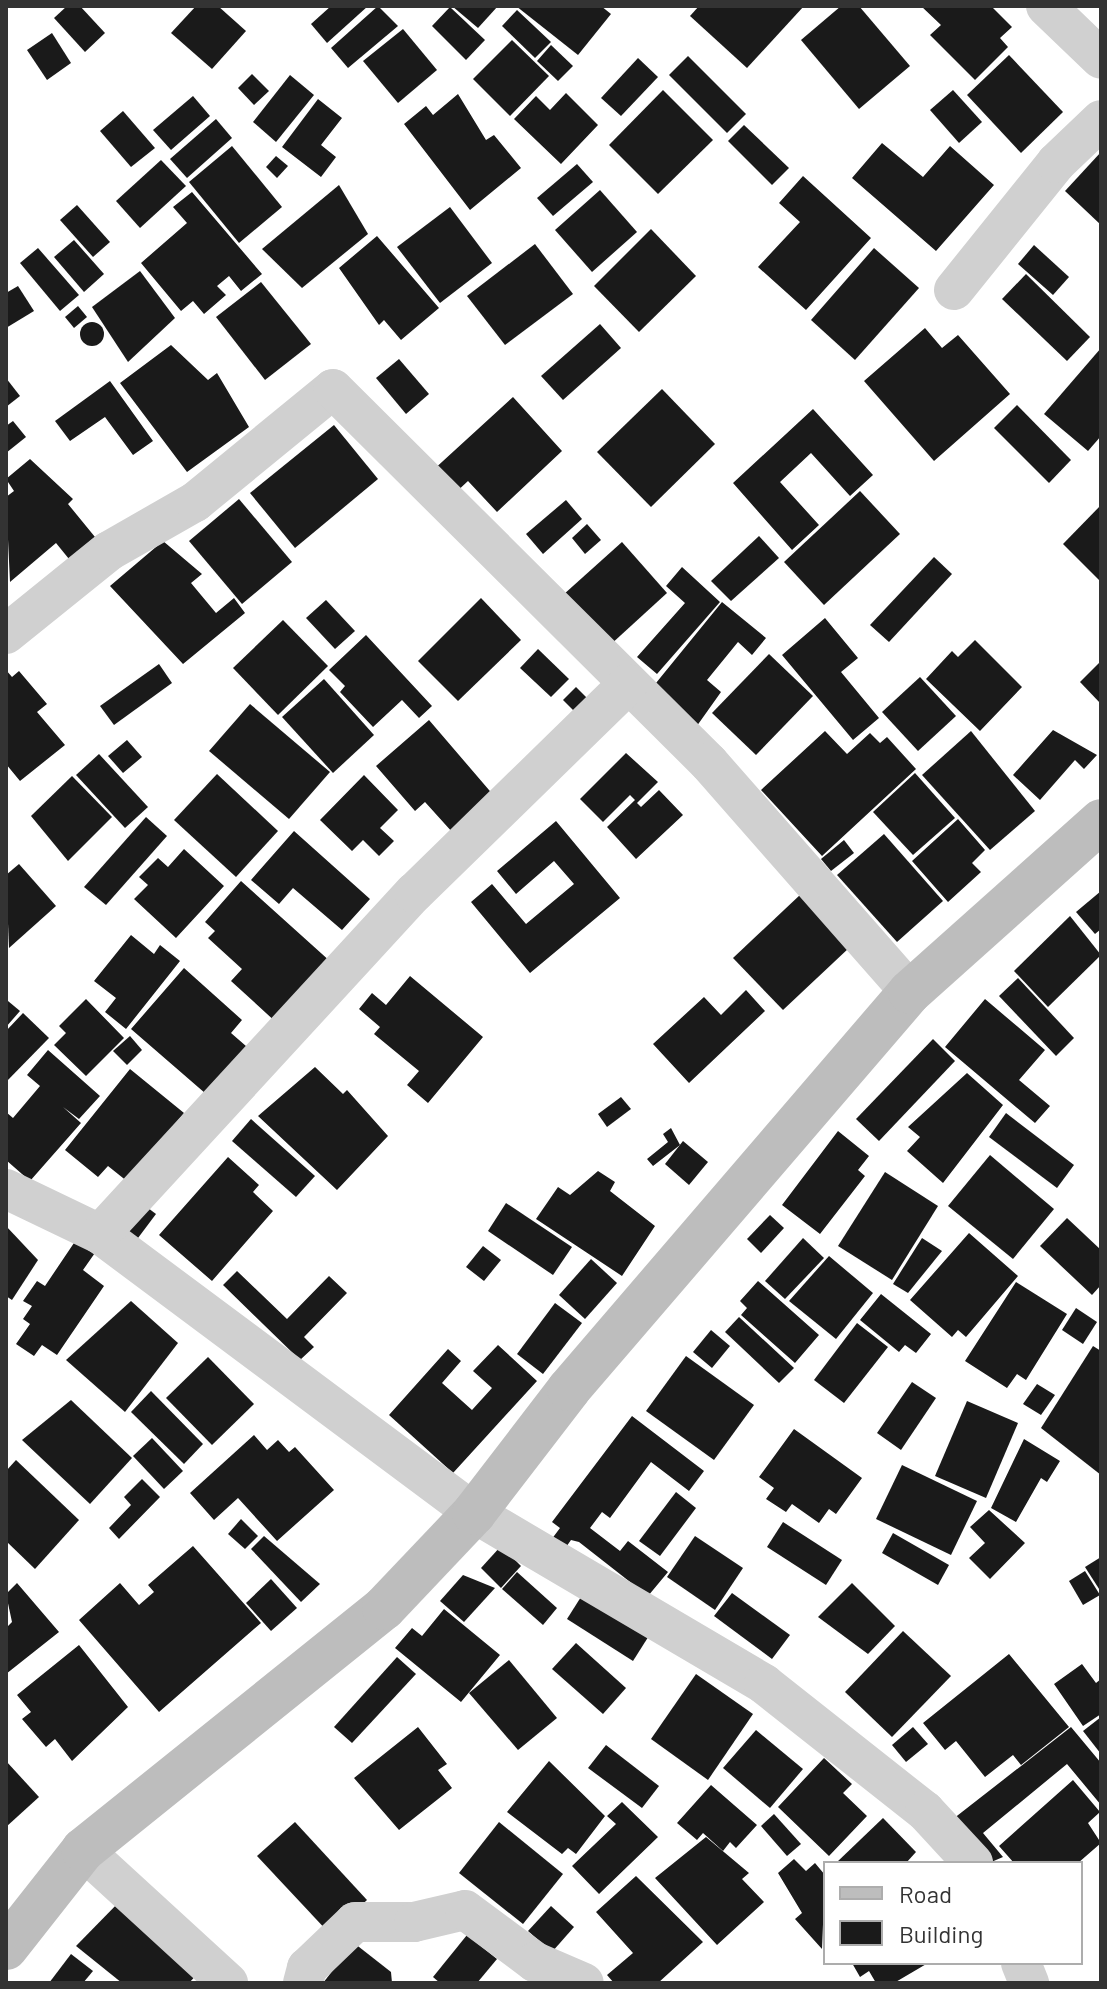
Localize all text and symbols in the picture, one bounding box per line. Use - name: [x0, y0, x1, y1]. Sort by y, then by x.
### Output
- legend: [823, 1861, 1083, 1965]
- text: Road: [899, 1879, 952, 1908]
- text: Building: [899, 1919, 983, 1948]

